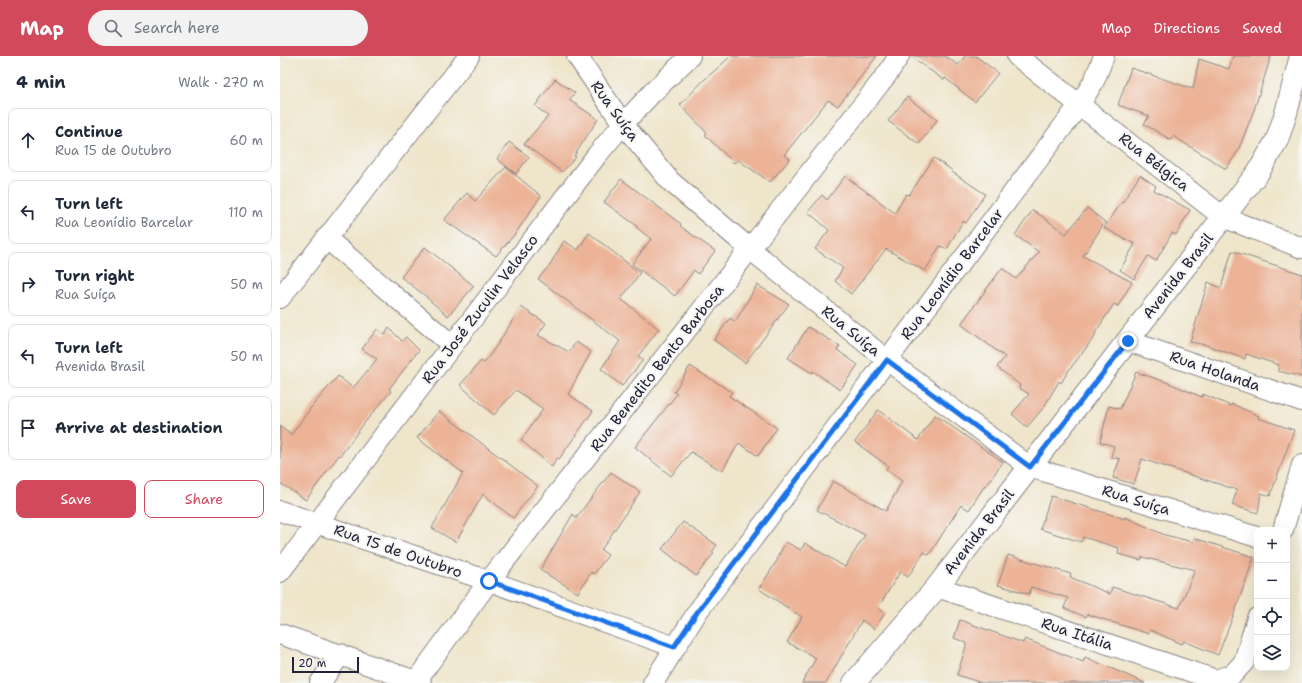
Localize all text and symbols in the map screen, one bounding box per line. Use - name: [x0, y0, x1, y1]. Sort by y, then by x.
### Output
- search box: [88, 10, 368, 46]
- text: Map: [20, 16, 64, 41]
- icon: search: [102, 17, 124, 39]
- text: Search here: [134, 18, 220, 38]
- text: Map: [1102, 19, 1132, 37]
- text: Directions: [1154, 19, 1220, 37]
- text: Saved: [1242, 19, 1282, 37]
- text: 4 min: [16, 71, 66, 93]
- text: Walk · 270 m: [178, 74, 264, 91]
- street label: Rua Suíça: [586, 77, 644, 146]
- text: Continue: [55, 122, 123, 142]
- street label: Rua Bélgica: [1115, 128, 1194, 196]
- icon: ahead: [17, 129, 39, 151]
- text: 60 m: [230, 132, 263, 149]
- text: Rua 15 de Outubro: [55, 142, 172, 159]
- text: Turn left: [55, 194, 123, 214]
- icon: left: [17, 201, 39, 223]
- text: 110 m: [228, 204, 263, 221]
- street label: Rua Leonídio Barcelar: [896, 204, 1008, 344]
- text: Rua Leonídio Barcelar: [55, 214, 193, 231]
- street label: Avenida Brasil: [1138, 229, 1218, 323]
- street label: Rua José Zuculin Velasco: [417, 230, 543, 388]
- text: Turn right: [55, 266, 135, 286]
- icon: right: [17, 273, 39, 295]
- text: 50 m: [230, 276, 263, 293]
- street label: Rua Benedito Bento Barbosa: [586, 280, 729, 455]
- text: Rua Suíça: [55, 286, 116, 303]
- street label: Rua Suíça: [817, 301, 885, 361]
- route end: [1119, 332, 1137, 350]
- text: Turn left: [55, 338, 123, 358]
- icon: left: [17, 345, 39, 367]
- street label: Rua Holanda: [1167, 346, 1264, 396]
- text: 50 m: [230, 348, 263, 365]
- text: Avenida Brasil: [55, 358, 145, 375]
- icon: arrive: [17, 417, 39, 439]
- text: Arrive at destination: [55, 418, 223, 438]
- button: Save: [16, 480, 136, 518]
- button: Share: [144, 480, 264, 518]
- street label: Rua Suíça: [1100, 480, 1173, 520]
- street label: Avenida Brasil: [939, 485, 1019, 579]
- street label: Rua 15 de Outubro: [331, 520, 465, 582]
- map controls: [1254, 527, 1290, 671]
- button: +: [1254, 527, 1290, 563]
- button: −: [1254, 563, 1290, 599]
- route start: [480, 572, 498, 590]
- button: locate: [1254, 599, 1290, 635]
- street label: Rua Itália: [1039, 613, 1116, 655]
- button: layers: [1254, 635, 1290, 671]
- scale bar: [292, 655, 359, 674]
- text: 20 m: [298, 656, 326, 671]

